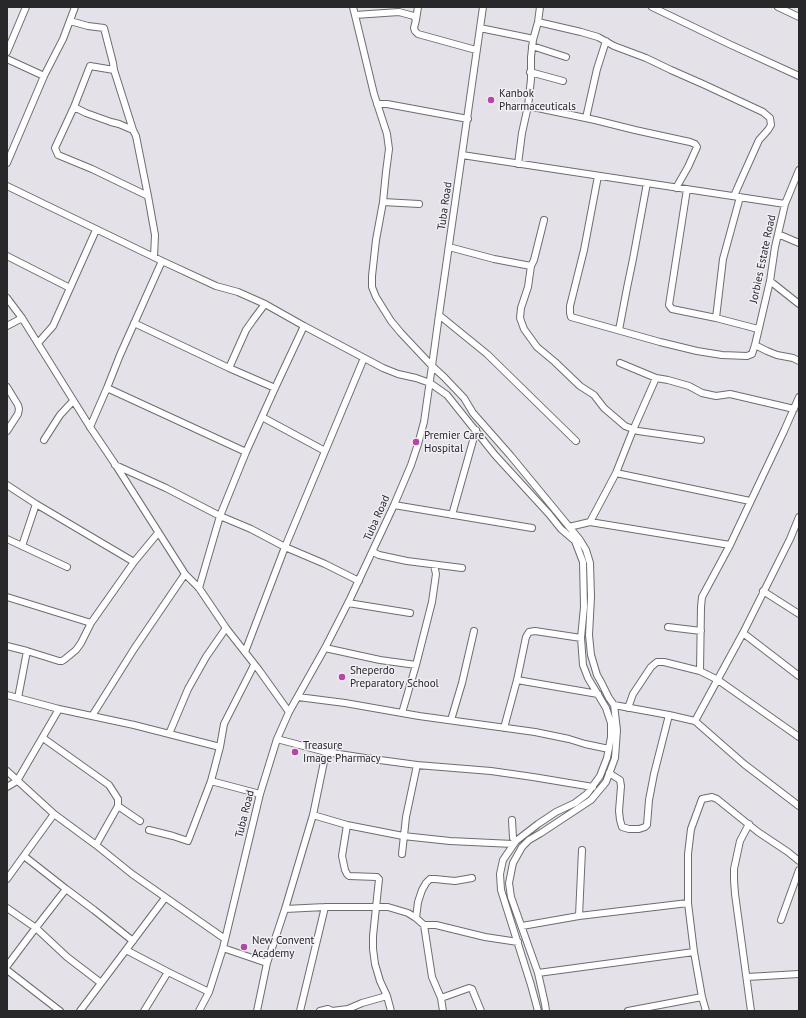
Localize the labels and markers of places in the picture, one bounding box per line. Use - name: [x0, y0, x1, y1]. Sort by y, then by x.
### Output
- place label: Kanbok Pharmaceuticals: [499, 87, 576, 113]
- marker: Kanbok Pharmaceuticals: [486, 95, 496, 105]
- place label: Premier Care Hospital: [424, 429, 484, 455]
- marker: Premier Care Hospital: [411, 437, 421, 447]
- place label: Sheperdo Preparatory School: [350, 664, 439, 690]
- marker: Sheperdo Preparatory School: [337, 672, 347, 682]
- place label: Treasure Image Pharmacy: [303, 739, 381, 765]
- marker: Treasure Image Pharmacy: [290, 747, 300, 757]
- place label: New Convent Academy: [252, 934, 314, 960]
- marker: New Convent Academy: [239, 942, 249, 952]

